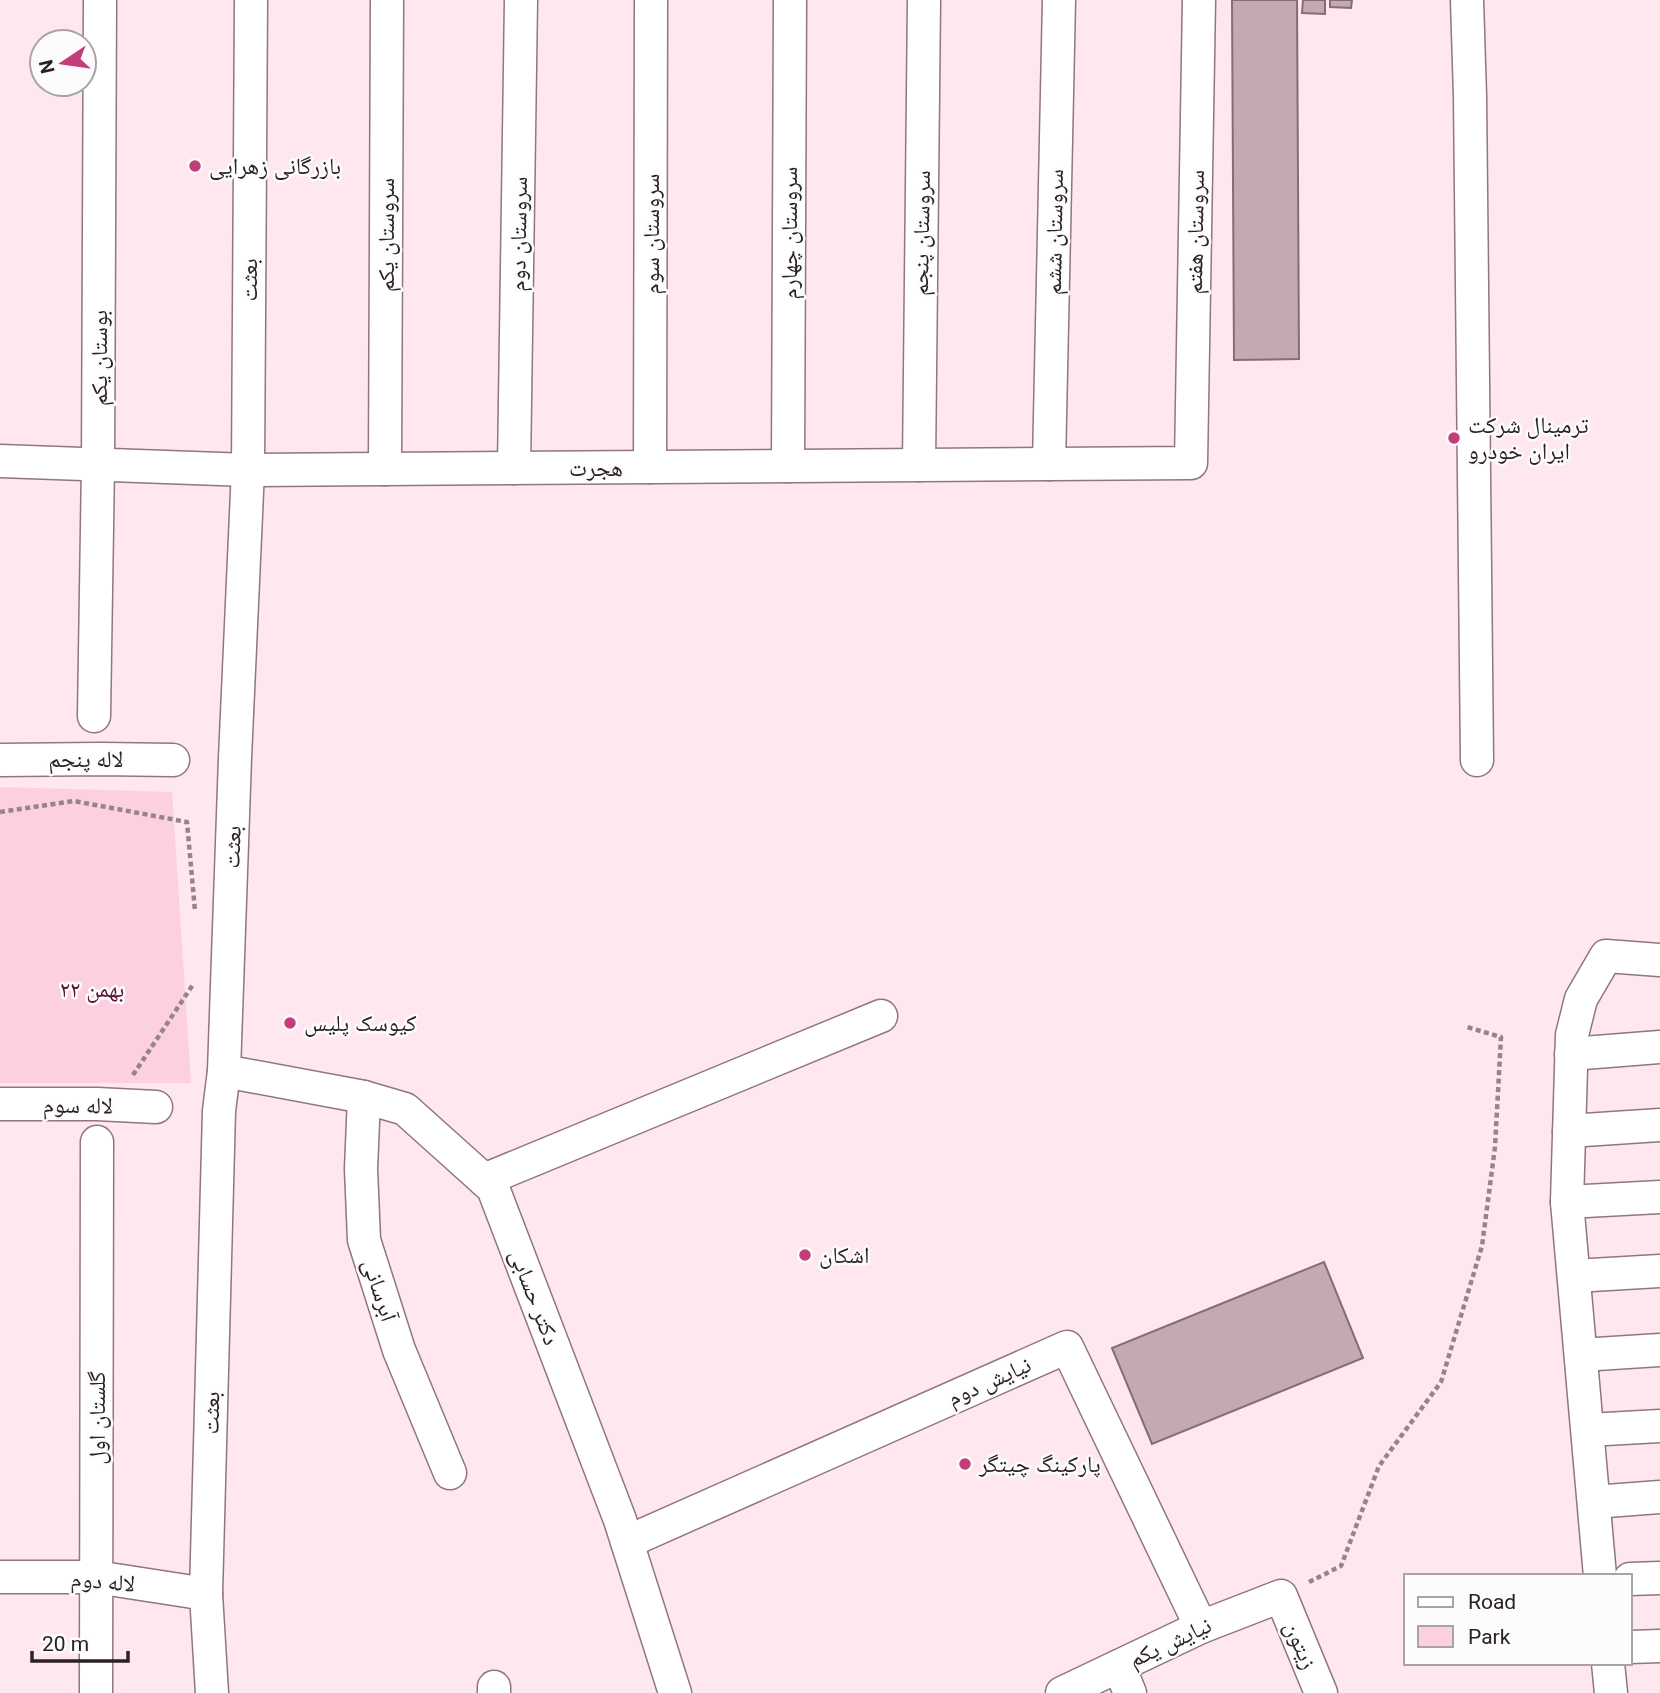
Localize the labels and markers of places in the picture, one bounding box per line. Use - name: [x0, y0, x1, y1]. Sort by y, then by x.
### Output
- place label: بازرگانی زهرایی: [209, 153, 341, 180]
- marker: بازرگانی زهرایی: [187, 158, 203, 174]
- place label: ترمینال شرکت ایران خودرو: [1468, 412, 1589, 465]
- marker: ترمینال شرکت ایران خودرو: [1446, 430, 1462, 446]
- place label: کیوسک پلیس: [304, 1010, 417, 1037]
- marker: کیوسک پلیس: [282, 1015, 298, 1031]
- place label: اشکان: [819, 1242, 869, 1269]
- marker: اشکان: [797, 1247, 813, 1263]
- place label: پارکینگ چیتگر: [978, 1451, 1101, 1478]
- marker: پارکینگ چیتگر: [957, 1456, 973, 1472]

